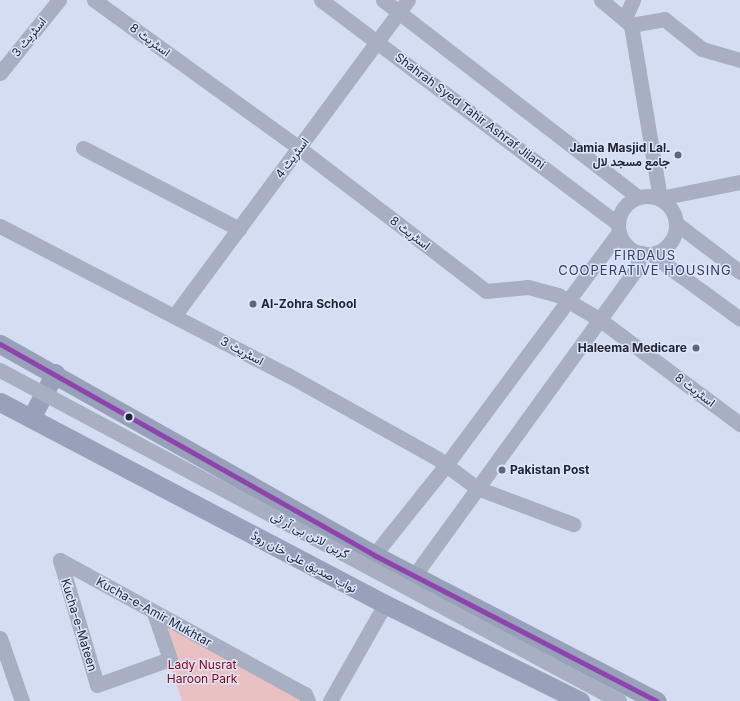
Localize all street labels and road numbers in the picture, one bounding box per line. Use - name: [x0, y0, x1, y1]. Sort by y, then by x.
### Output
- street label: اسٹریٹ 3: [9, 14, 49, 60]
- street label: اسٹریٹ 8: [127, 20, 173, 60]
- street label: Shahrah Syed Tahir Ashraf Jilani: [392, 50, 548, 172]
- street label: اسٹریٹ 4: [272, 135, 312, 181]
- street label: اسٹریٹ 8: [387, 213, 433, 253]
- street label: اسٹریٹ 3: [218, 334, 266, 368]
- street label: اسٹریٹ 8: [672, 370, 718, 410]
- street label: گرین لائن بی آر ٹی: [269, 508, 351, 562]
- street label: نواب صدیق علی خان روڈ: [249, 528, 359, 596]
- street label: Kucha-e-Amir Mukhtar: [94, 574, 214, 650]
- street label: Kucha-e-Mateen: [58, 577, 100, 673]

